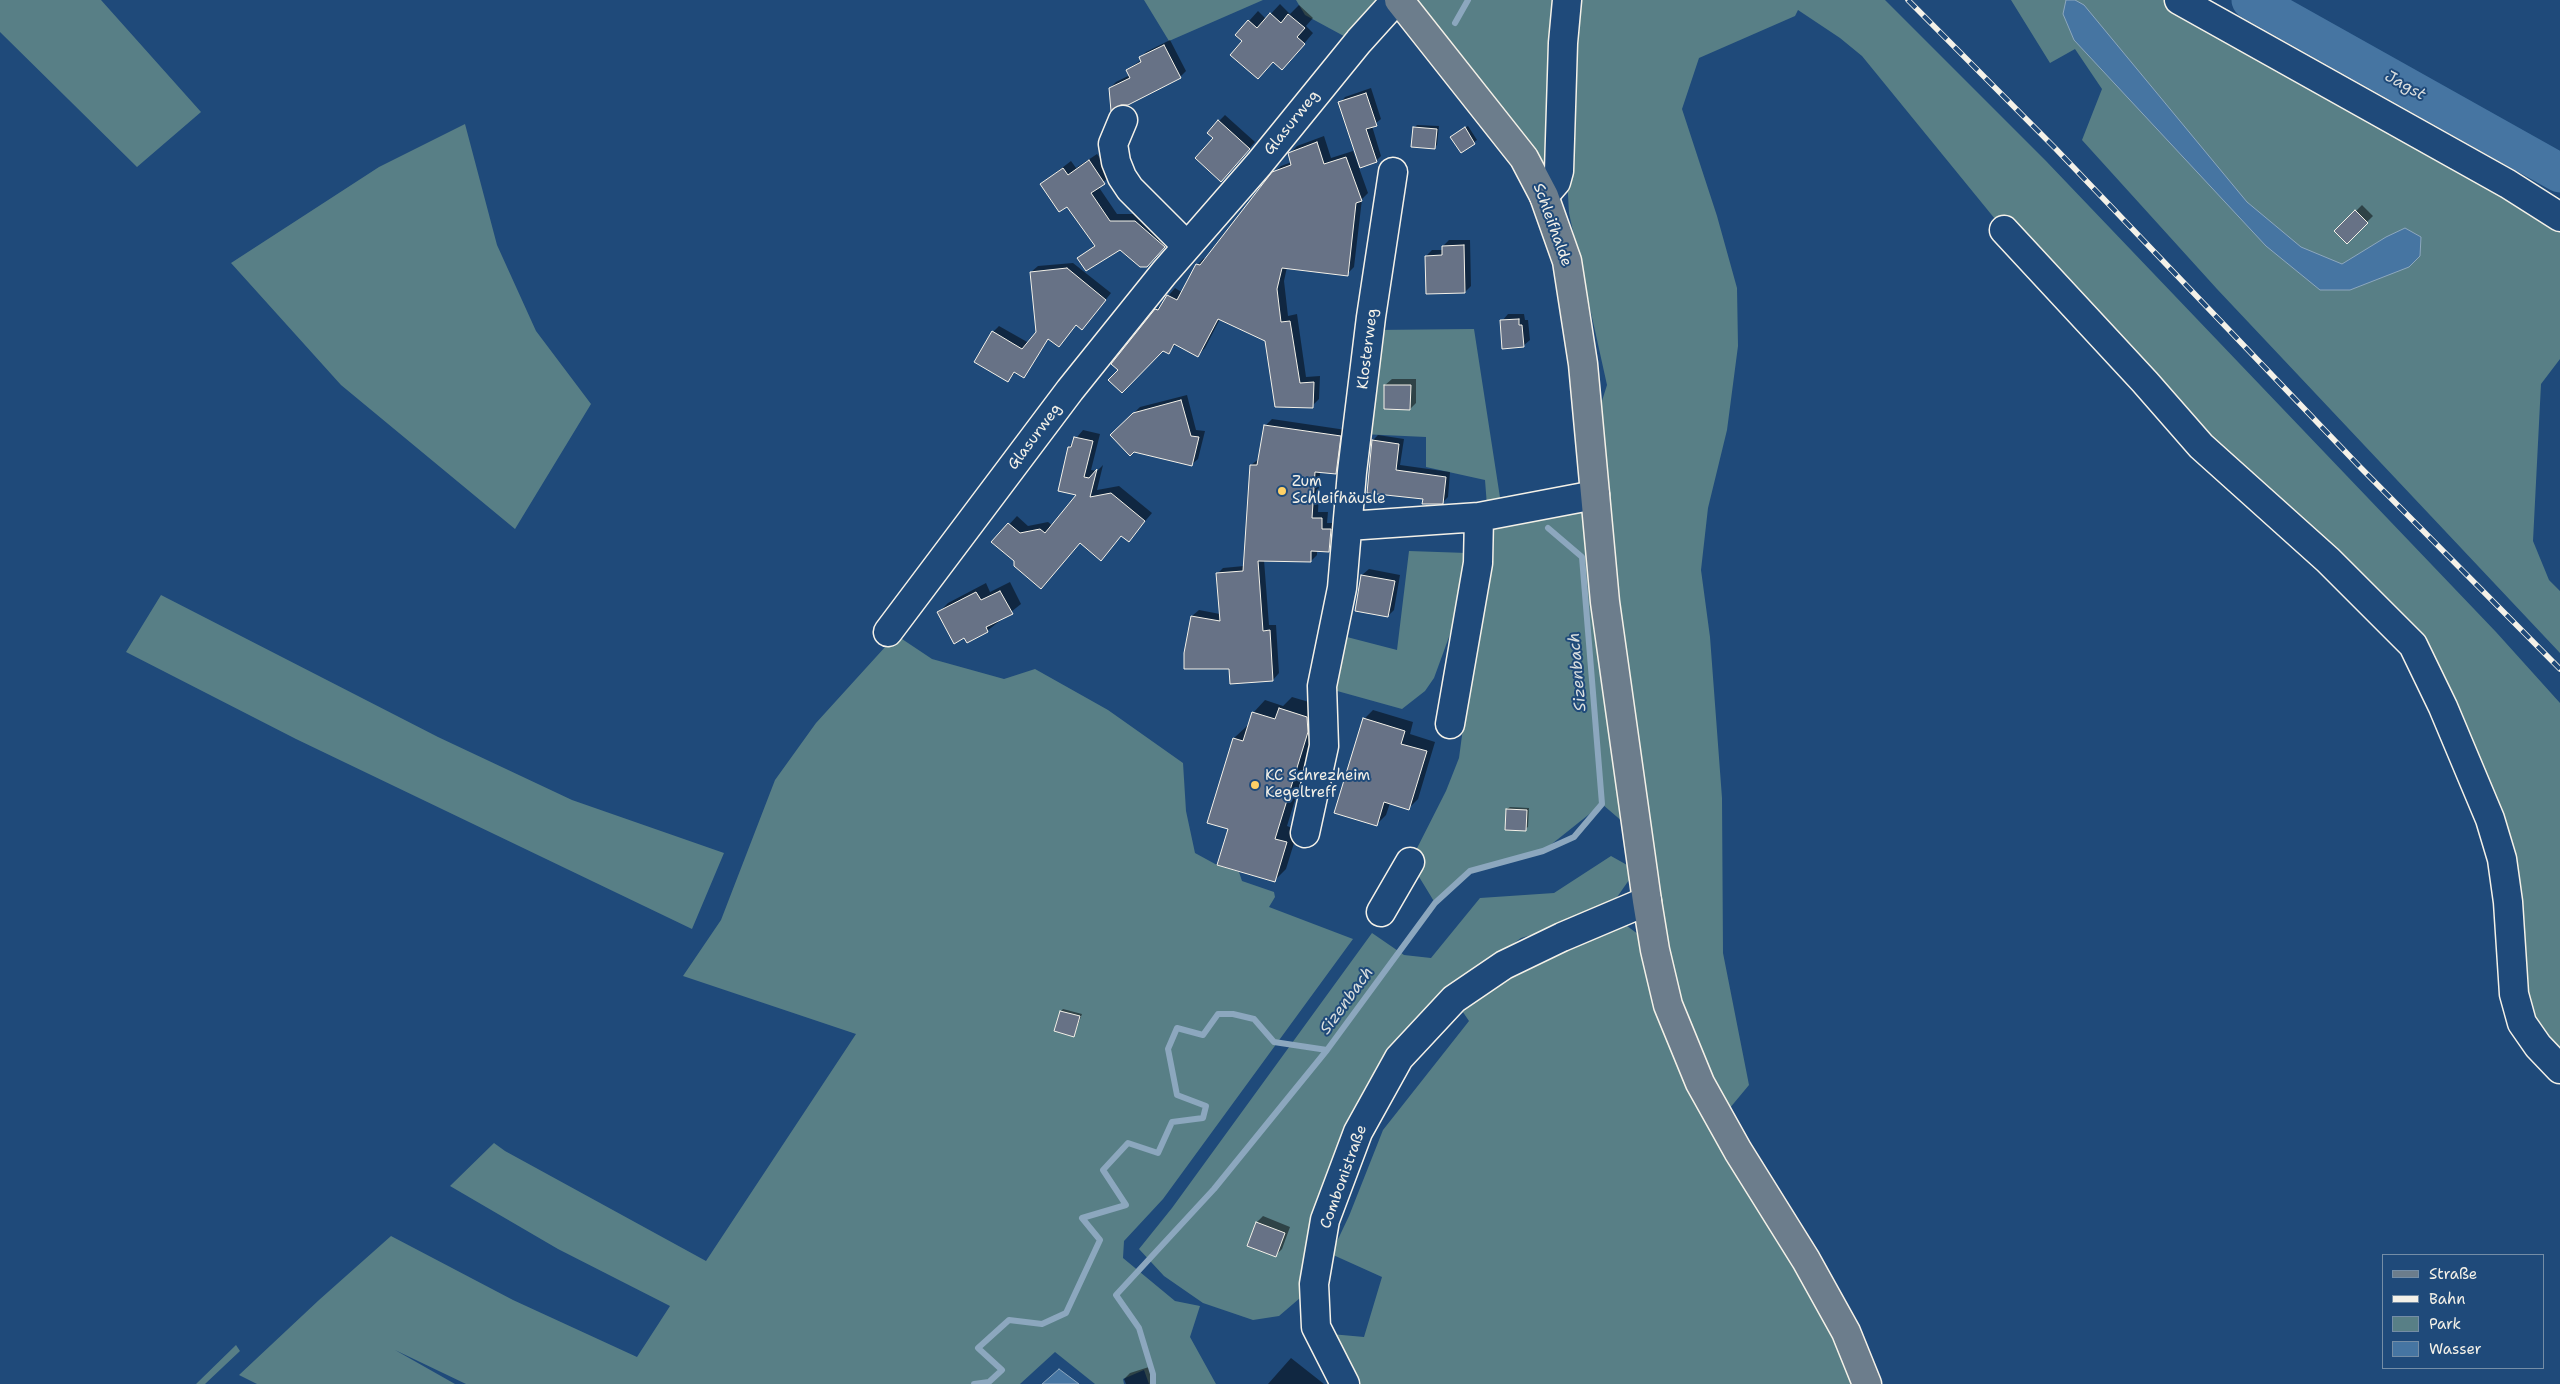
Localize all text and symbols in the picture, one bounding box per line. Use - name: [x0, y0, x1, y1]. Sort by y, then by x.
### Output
- water label: Jagst: [2381, 67, 2429, 105]
- street label: Glasurweg: [1260, 87, 1324, 159]
- street label: Schleifhalde: [1529, 181, 1575, 269]
- street label: Klosterweg: [1354, 308, 1382, 390]
- street label: Glasurweg: [1004, 400, 1066, 474]
- place label: Zum Schleifhäusle: [1292, 473, 1385, 508]
- marker: Zum Schleifhäusle: [1276, 485, 1288, 497]
- water label: Sizenbach: [1565, 632, 1591, 712]
- place label: KC Schrezheim Kegeltreff: [1265, 767, 1370, 802]
- marker: KC Schrezheim Kegeltreff: [1249, 779, 1261, 791]
- water label: Sizenbach: [1316, 963, 1378, 1039]
- street label: Combonistraße: [1317, 1123, 1371, 1231]
- legend: [2382, 1254, 2545, 1369]
- text: Straße: [2429, 1264, 2477, 1284]
- text: Bahn: [2429, 1289, 2465, 1309]
- text: Park: [2429, 1314, 2461, 1334]
- text: Wasser: [2429, 1339, 2482, 1359]

